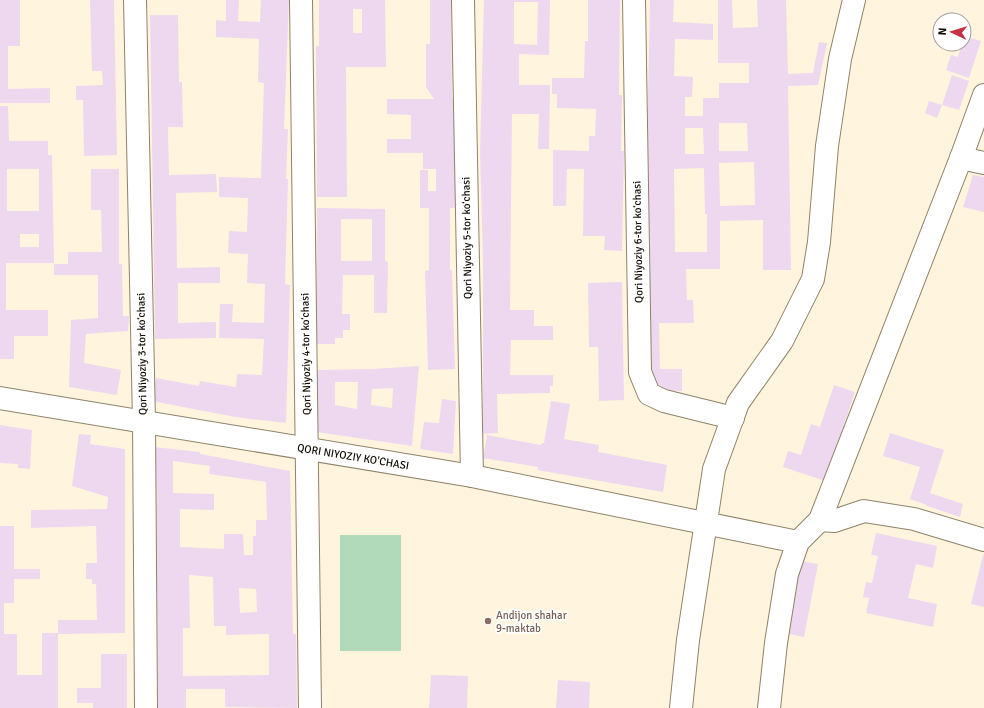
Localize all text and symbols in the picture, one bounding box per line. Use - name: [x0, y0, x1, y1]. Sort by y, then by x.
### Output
- north arrow: [932, 12, 972, 52]
- text: N: [936, 27, 949, 36]
- street label: Qori Niyoziy 5-tor koʻchasi: [459, 177, 475, 299]
- street label: Qori Niyoziy 6-tor koʻchasi: [630, 181, 646, 303]
- street label: Qori Niyoziy 3-tor koʻchasi: [134, 293, 150, 415]
- street label: Qori Niyoziy 4-tor koʻchasi: [298, 293, 314, 415]
- street label: QORI NIYOZIY KO'CHASI: [296, 441, 410, 472]
- place label: Andijon shahar 9-maktab: [496, 609, 567, 635]
- marker: Andijon shahar 9-maktab: [483, 616, 493, 626]

